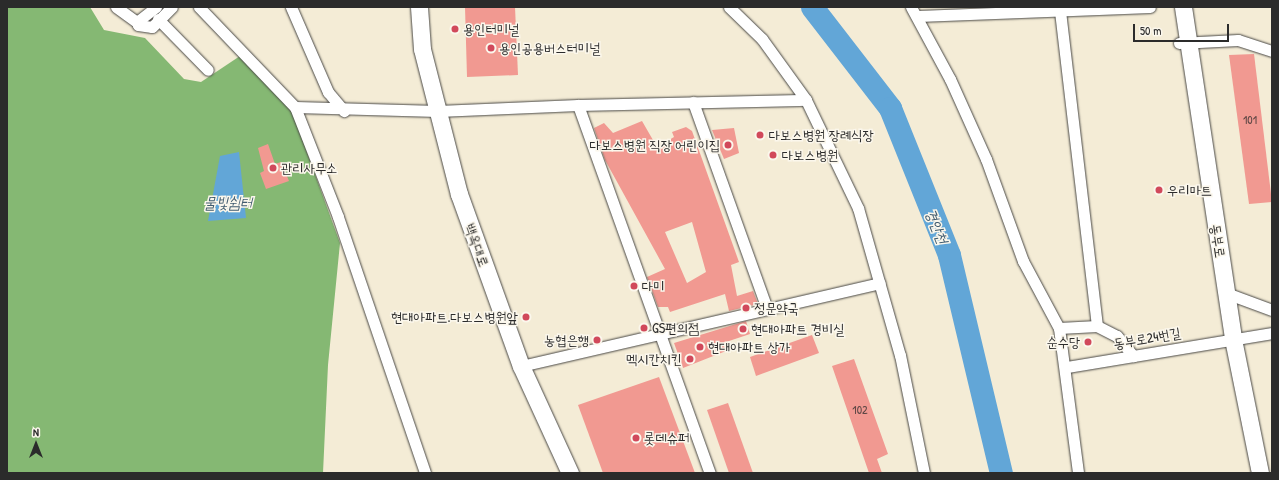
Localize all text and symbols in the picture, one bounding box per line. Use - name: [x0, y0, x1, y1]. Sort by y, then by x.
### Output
- scale bar: [1135, 16, 1231, 42]
- place label: 용인터미널: [463, 21, 519, 37]
- text: 50 m: [1140, 22, 1161, 39]
- marker: 용인터미널: [450, 24, 460, 34]
- place label: 용인공용버스터미널: [499, 40, 600, 56]
- marker: 용인공용버스터미널: [486, 43, 496, 53]
- house number: 101: [1243, 113, 1257, 127]
- place label: 다보스병원 장례식장: [769, 127, 874, 143]
- marker: 다보스병원 장례식장: [754, 129, 766, 141]
- place label: 다보스병원 직장 어린이집: [590, 137, 720, 153]
- marker: 다보스병원 직장 어린이집: [723, 140, 733, 150]
- place label: 다보스병원: [782, 147, 838, 163]
- marker: 다보스병원: [767, 149, 779, 161]
- place label: 관리사무소: [281, 160, 337, 176]
- marker: 관리사무소: [268, 163, 278, 173]
- place label: 우리마트: [1167, 182, 1212, 198]
- marker: 우리마트: [1154, 185, 1164, 195]
- water label: 물빛쉼터: [204, 194, 252, 212]
- water label: 경안천: [922, 206, 952, 246]
- street label: 백옥대로: [461, 221, 493, 269]
- street label: 동부로: [1207, 223, 1229, 259]
- place label: 다미: [642, 278, 665, 294]
- marker: 다미: [629, 281, 639, 291]
- place label: 정문약국: [754, 300, 799, 316]
- marker: 정문약국: [741, 303, 751, 313]
- place label: 현대아파트.다보스병원앞: [391, 309, 518, 325]
- marker: 현대아파트.다보스병원앞: [521, 312, 531, 322]
- place label: GS편의점: [652, 320, 699, 336]
- place label: 현대아파트 경비실: [751, 321, 844, 337]
- marker: GS편의점: [639, 323, 649, 333]
- marker: 현대아파트 경비실: [738, 324, 748, 334]
- street label: 동부로24번길: [1112, 324, 1182, 352]
- place label: 농협은행: [544, 332, 589, 348]
- place label: 순수당: [1046, 334, 1080, 350]
- marker: 농협은행: [592, 335, 602, 345]
- marker: 순수당: [1083, 337, 1093, 347]
- place label: 현대아파트 상가: [708, 339, 790, 355]
- marker: 현대아파트 상가: [695, 342, 705, 352]
- place label: 멕시칸치킨: [626, 351, 682, 367]
- marker: 멕시칸치킨: [685, 354, 695, 364]
- house number: 102: [852, 403, 868, 417]
- north arrow: [16, 424, 56, 464]
- text: N: [33, 425, 39, 439]
- place label: 롯데슈퍼: [644, 430, 689, 446]
- marker: 롯데슈퍼: [631, 433, 641, 443]

